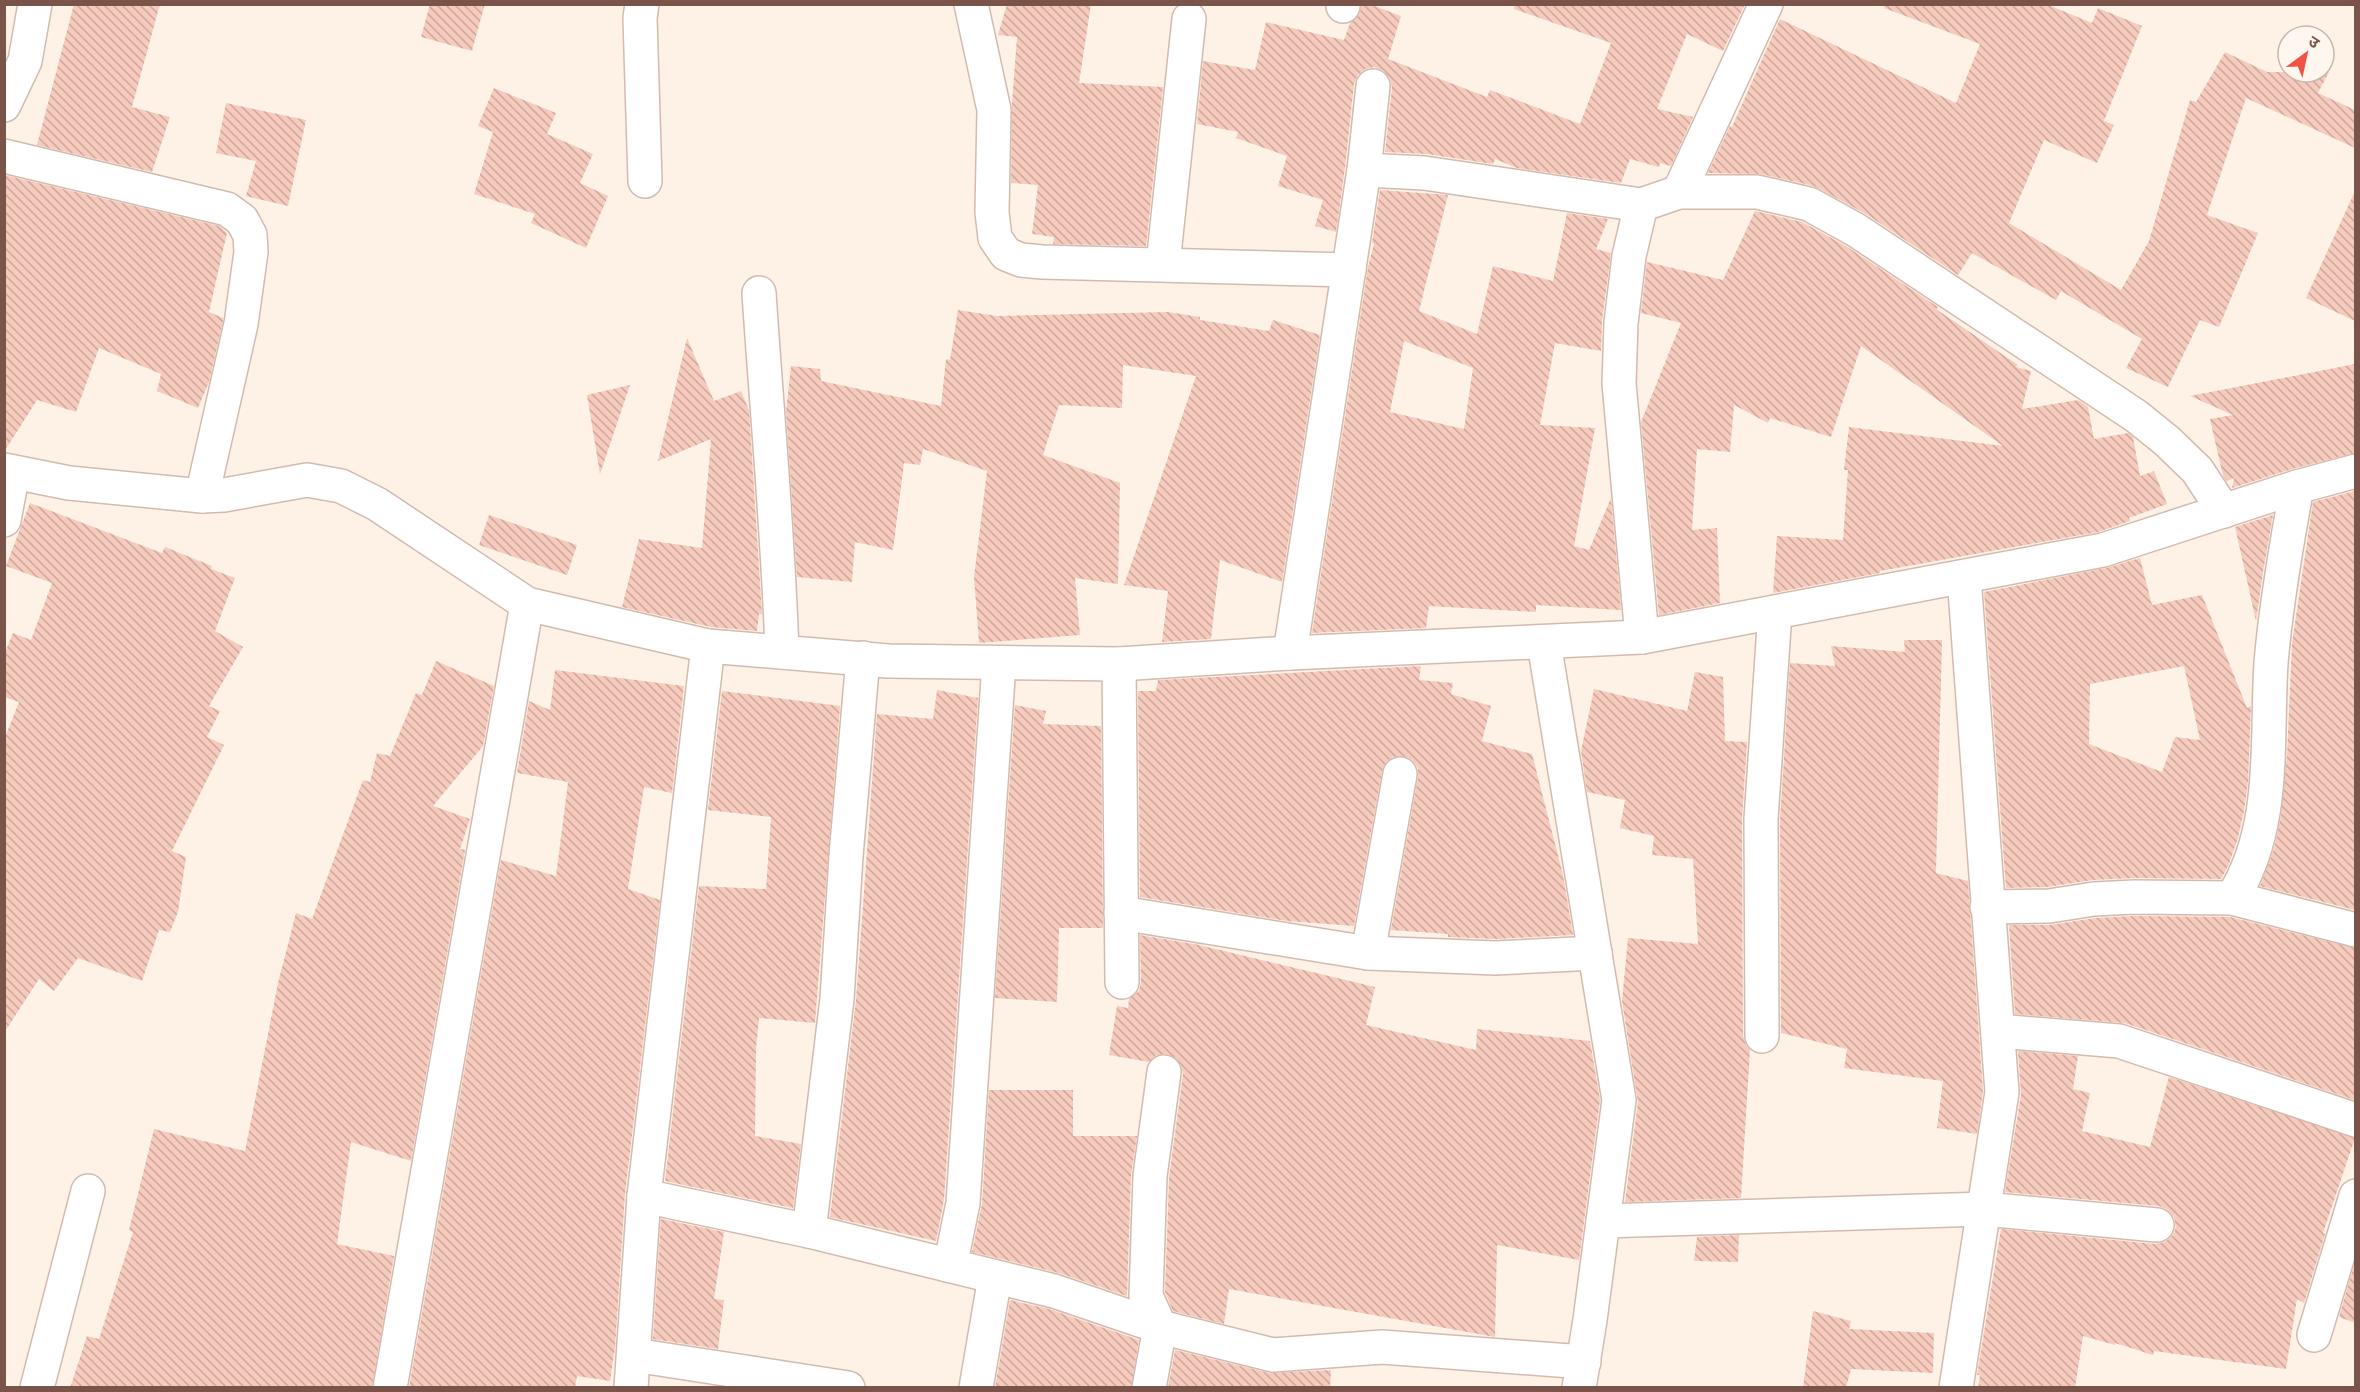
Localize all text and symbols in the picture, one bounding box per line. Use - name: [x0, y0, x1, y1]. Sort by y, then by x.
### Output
- north arrow: [2276, 24, 2336, 84]
- text: उ: [2304, 30, 2325, 54]

